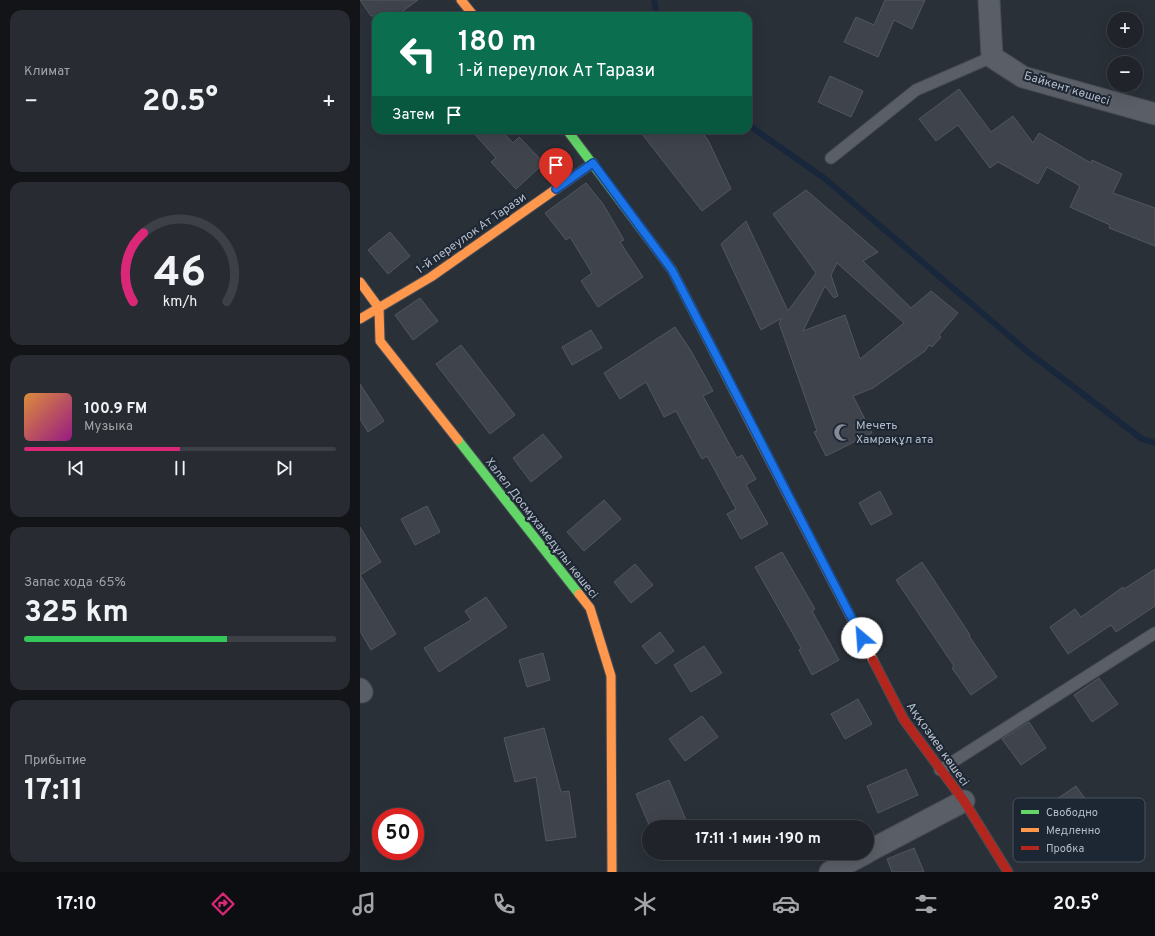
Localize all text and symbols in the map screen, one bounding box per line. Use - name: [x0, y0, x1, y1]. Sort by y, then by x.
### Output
- map controls: [1107, 12, 1143, 92]
- button: +: [1107, 12, 1143, 48]
- text: 180 m: [458, 25, 536, 61]
- icon: left: [392, 28, 444, 80]
- button: −: [1107, 56, 1143, 92]
- text: 1-й переулок Ат Тарази: [458, 60, 655, 83]
- text: Климат: [24, 64, 70, 80]
- street label: Байкент көшесі: [1022, 68, 1112, 110]
- text: 20.5°: [142, 84, 218, 121]
- text: −: [24, 89, 38, 116]
- text: +: [322, 89, 336, 116]
- icon: arrive: [443, 104, 465, 126]
- text: Затем: [392, 106, 435, 125]
- pin: [539, 148, 573, 189]
- icon: arrive: [545, 154, 567, 176]
- street label: 1-й переулок Ат Тарази: [413, 190, 530, 278]
- text: 46: [154, 247, 206, 300]
- text: km/h: [163, 292, 197, 310]
- text: 100.9 FM: [84, 400, 147, 419]
- place label: Мечеть Хамрақұл ата: [856, 418, 933, 448]
- text: Музыка: [84, 419, 133, 435]
- mosque icon: Мечеть Хамрақұл ата: [833, 422, 853, 442]
- street label: Халел Досмұхамедұлы көшесі: [481, 455, 601, 602]
- icon: previous: [65, 457, 87, 479]
- icon: pause: [169, 457, 191, 479]
- icon: next: [273, 457, 295, 479]
- text: Запас хода · 65%: [24, 575, 126, 591]
- text: 325 km: [24, 595, 129, 632]
- position arrow: [841, 617, 883, 659]
- street label: Аққозиев көшесі: [902, 699, 972, 790]
- text: Прибытие: [24, 753, 86, 769]
- text: 17:11: [24, 773, 83, 810]
- legend: [1013, 798, 1145, 862]
- text: Свободно: [1046, 806, 1098, 820]
- speed limit sign: 50: [372, 808, 424, 860]
- text: Медленно: [1046, 824, 1100, 838]
- text: 17:11 · 1 мин · 190 m: [695, 830, 821, 849]
- text: Пробка: [1046, 842, 1085, 856]
- icon: directions: [209, 890, 237, 918]
- icon: music: [350, 890, 378, 918]
- icon: phone: [490, 890, 518, 918]
- icon: climate: [631, 890, 659, 918]
- icon: car: [772, 890, 800, 918]
- icon: filters: [912, 890, 940, 918]
- text: 17:10: [56, 893, 97, 916]
- text: 20.5°: [1053, 893, 1099, 916]

